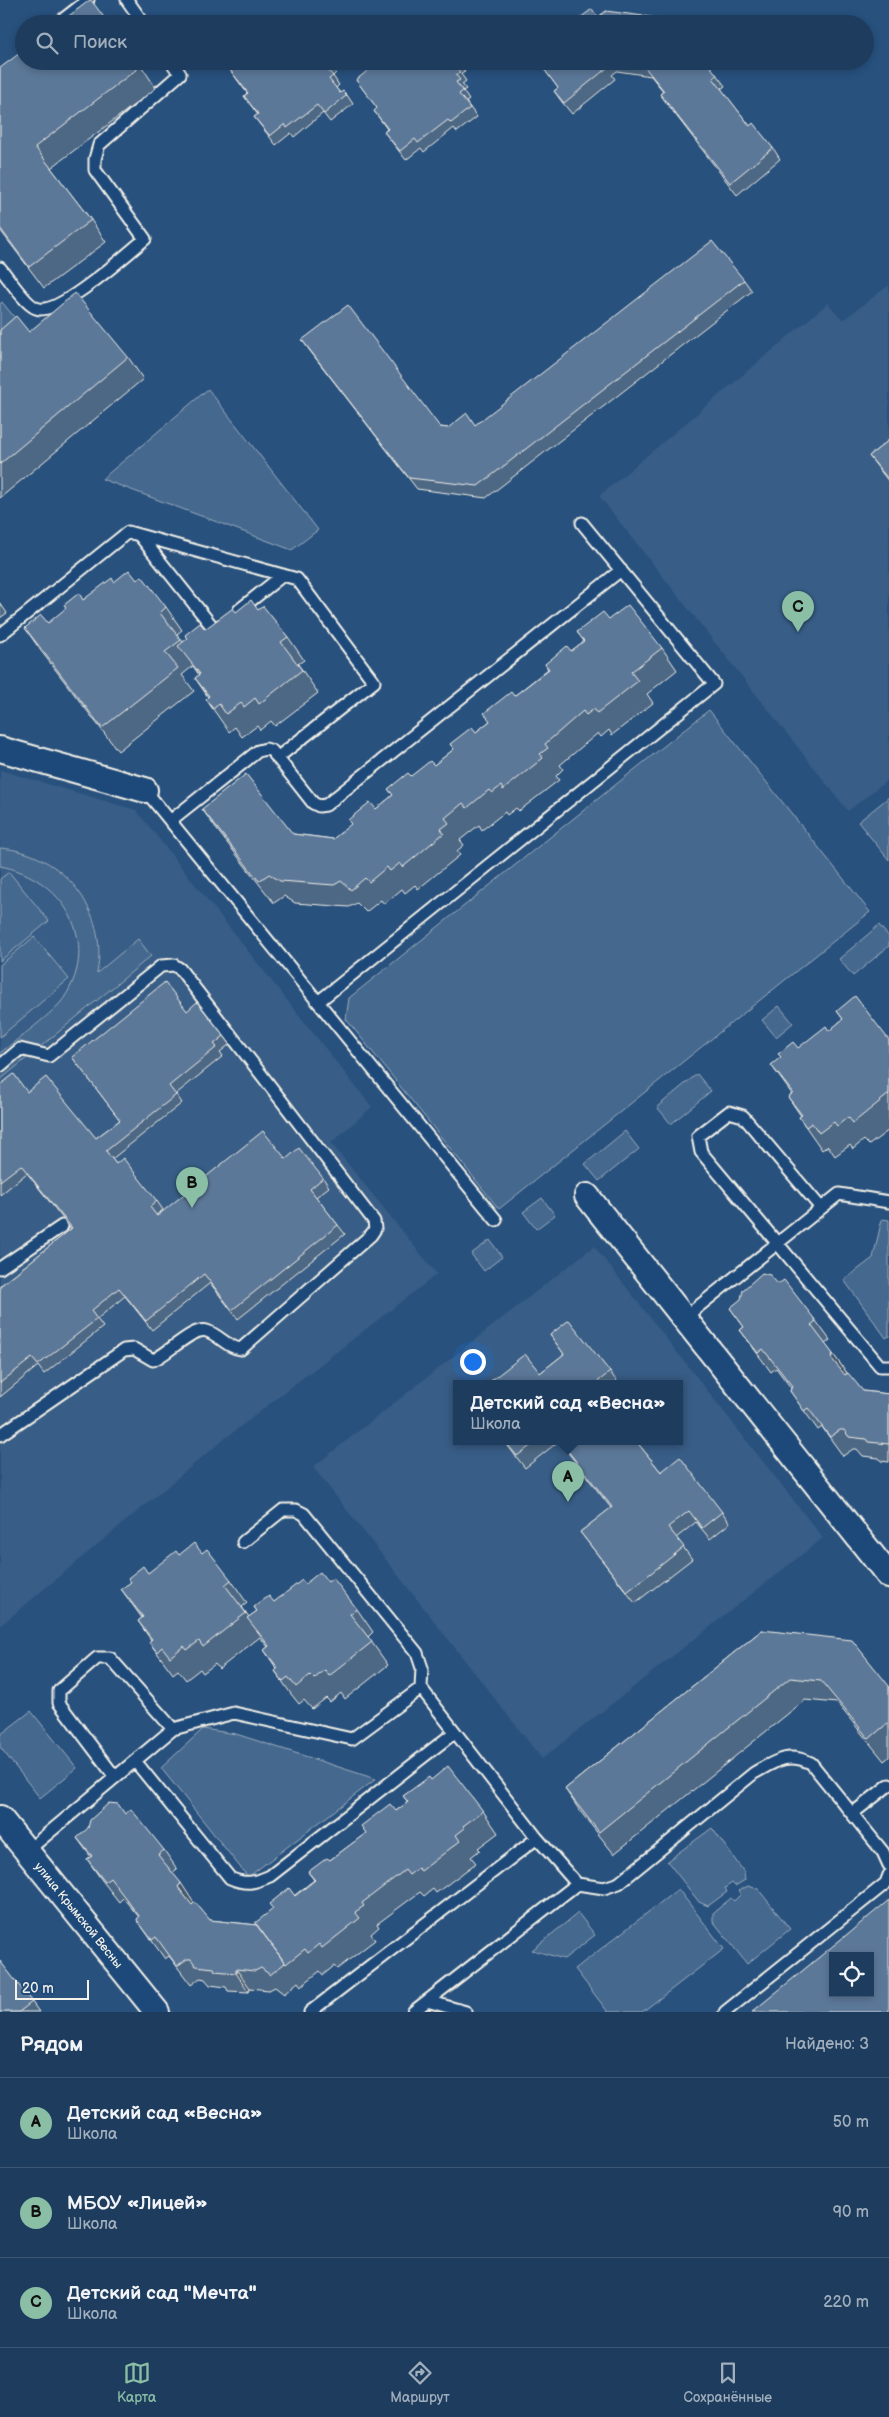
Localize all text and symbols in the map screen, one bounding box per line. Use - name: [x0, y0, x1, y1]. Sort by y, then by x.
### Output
- search box: [15, 15, 874, 70]
- icon: search: [33, 29, 61, 57]
- text: Поиск: [73, 31, 127, 54]
- pin: C: [782, 591, 814, 632]
- pin: B: [176, 1167, 208, 1208]
- your location: [460, 1349, 486, 1375]
- popup: [453, 1380, 683, 1445]
- text: Детский сад «Весна»: [470, 1392, 666, 1415]
- text: Школа: [470, 1415, 521, 1434]
- pin: A: [552, 1461, 584, 1502]
- street label: улица Крымской Весны: [31, 1859, 126, 1971]
- map controls: [829, 1952, 874, 1997]
- button: locate: [829, 1952, 874, 1997]
- scale bar: [15, 1977, 89, 2000]
- text: 20 m: [22, 1980, 54, 1997]
- text: Рядом: [20, 2032, 83, 2057]
- text: Найдено: 3: [785, 2035, 869, 2054]
- text: Детский сад «Весна»: [67, 2102, 263, 2125]
- text: A: [31, 2113, 41, 2132]
- text: 50 m: [833, 2113, 869, 2132]
- text: Школа: [67, 2125, 117, 2144]
- text: МБОУ «Лицей»: [67, 2192, 208, 2215]
- text: B: [30, 2203, 42, 2222]
- text: 90 m: [833, 2203, 869, 2222]
- text: Школа: [67, 2215, 117, 2234]
- text: Детский сад "Мечта": [67, 2282, 257, 2305]
- text: C: [30, 2293, 42, 2312]
- text: 220 m: [823, 2293, 869, 2312]
- text: Школа: [67, 2305, 117, 2324]
- tab: Карта: [117, 2359, 156, 2406]
- tab: Маршрут: [390, 2359, 450, 2406]
- tab: Сохранённые: [684, 2359, 772, 2406]

